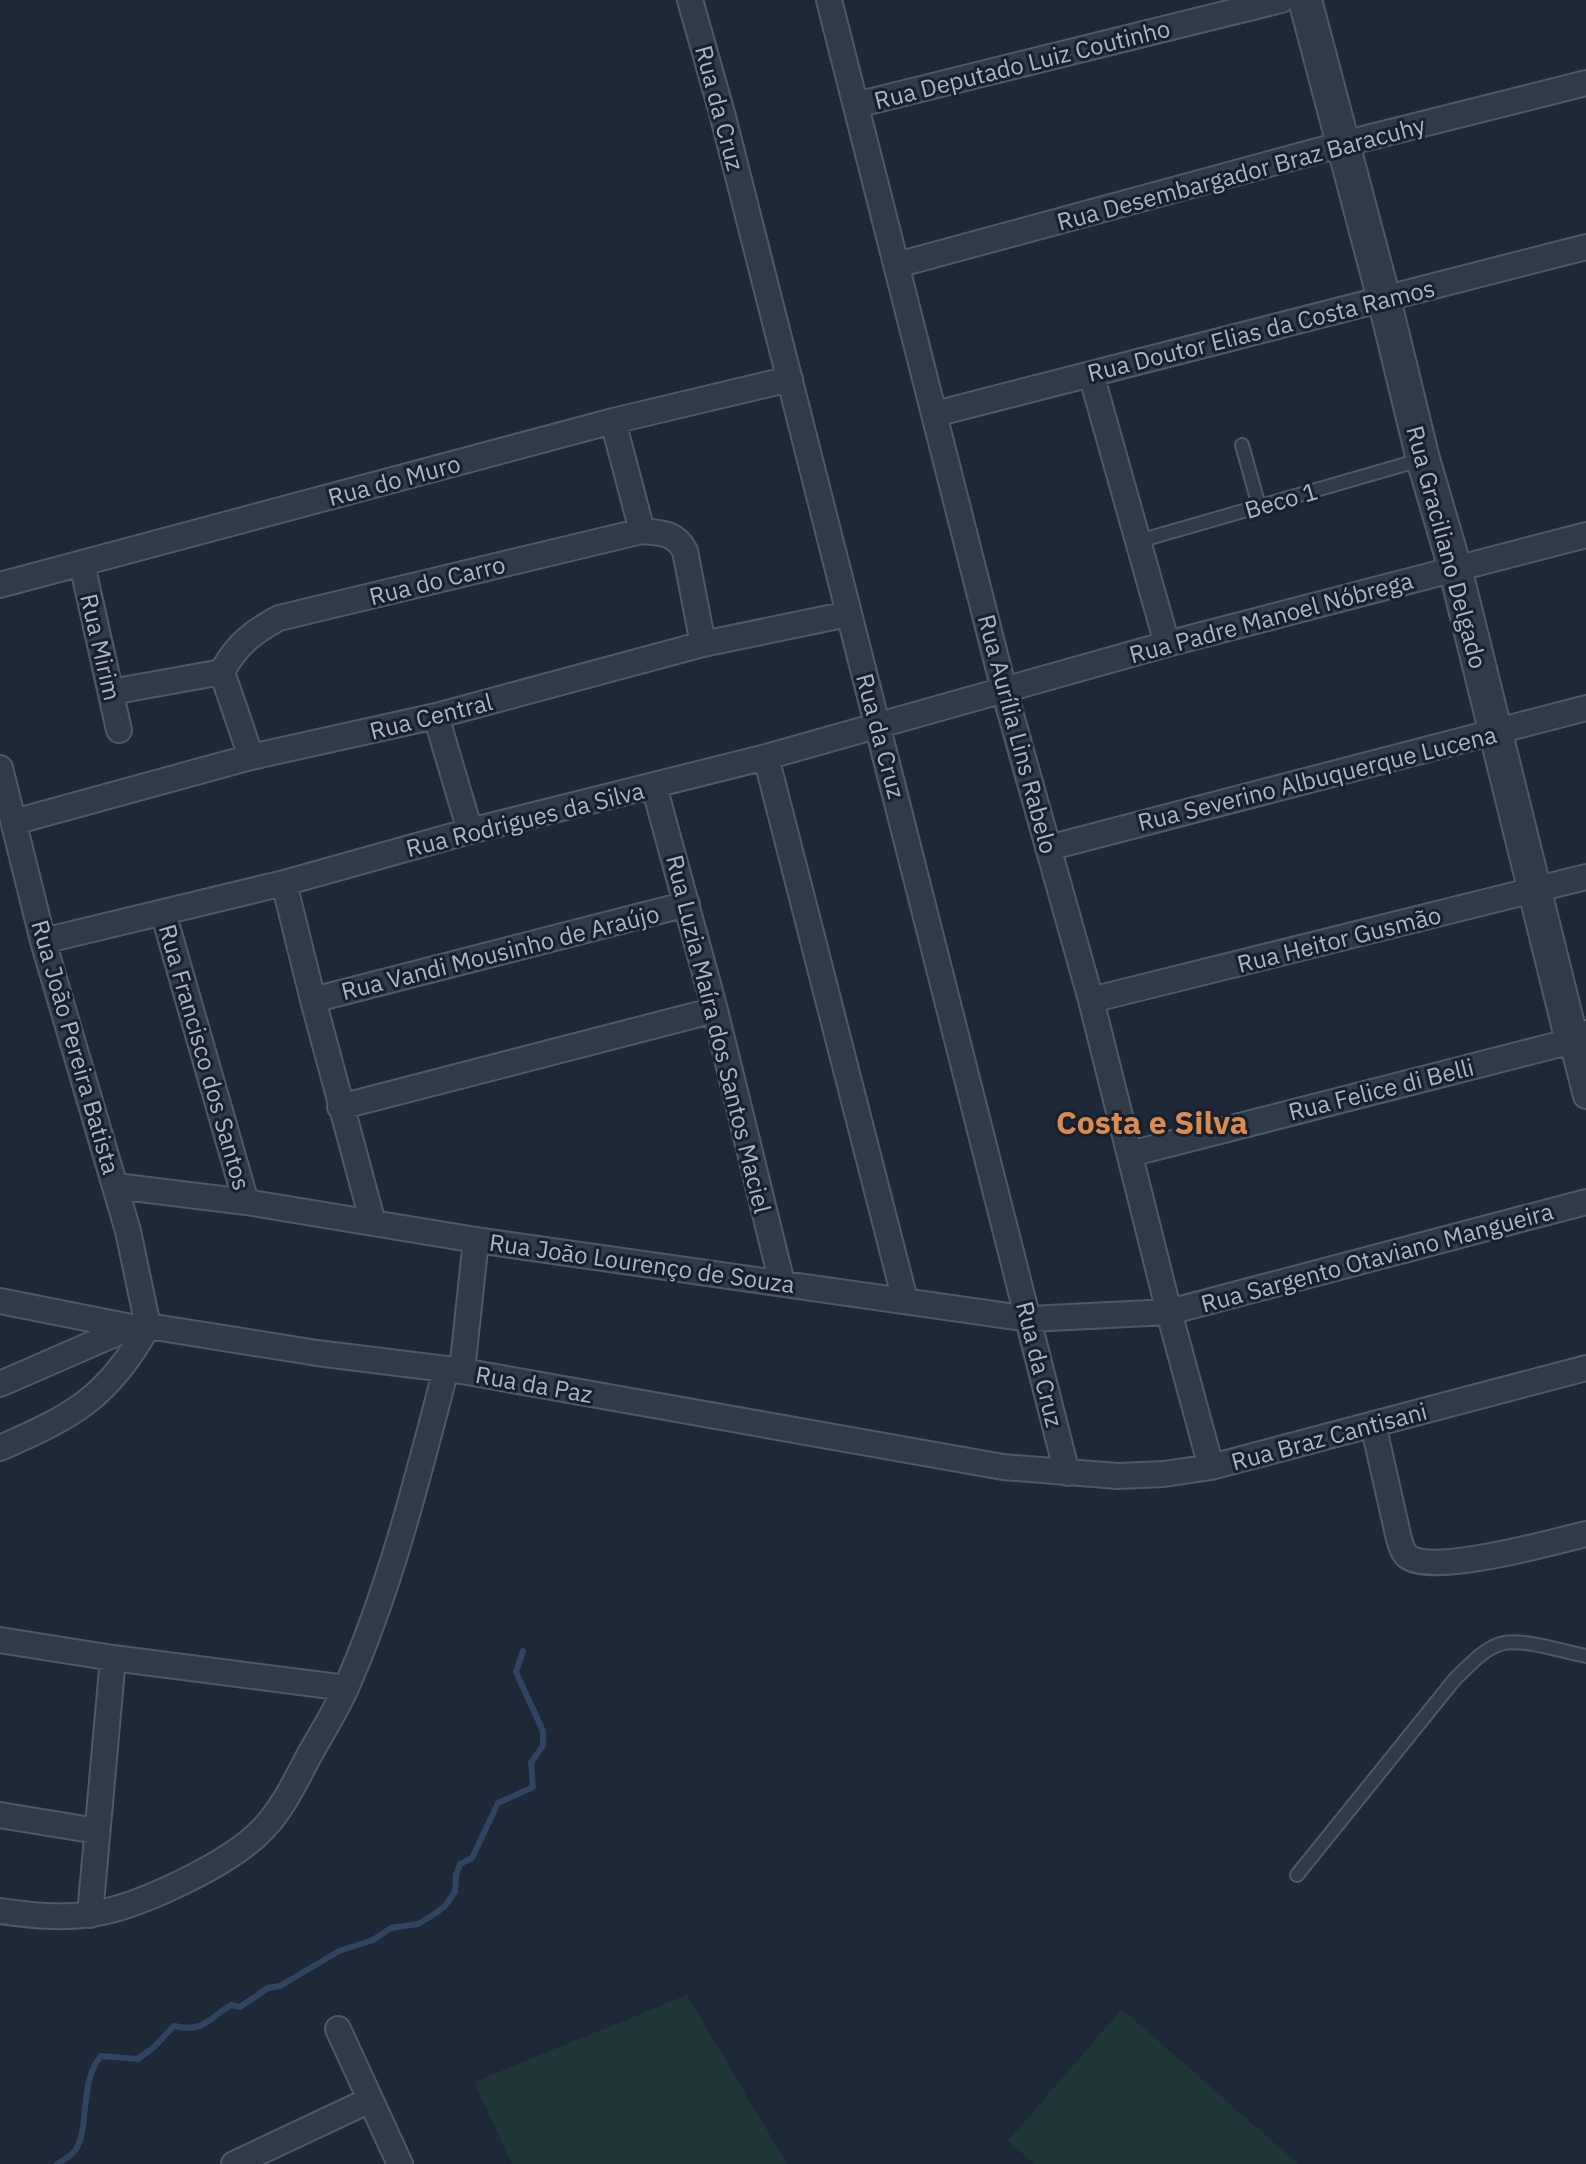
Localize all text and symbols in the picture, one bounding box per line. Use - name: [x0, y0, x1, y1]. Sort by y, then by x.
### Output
- street label: Rua Deputado Luiz Coutinho: [871, 12, 1173, 116]
- street label: Rua da Cruz: [688, 42, 752, 174]
- street label: Rua Desembargador Braz Baracuhy: [1053, 108, 1429, 238]
- street label: Rua Doutor Elias da Costa Ramos: [1084, 271, 1438, 389]
- street label: Rua Graciliano Delgado: [1399, 422, 1495, 672]
- street label: Rua do Muro: [324, 447, 464, 513]
- street label: Beco 1: [1241, 474, 1321, 526]
- street label: Rua do Carro: [366, 548, 508, 612]
- street label: Rua Padre Manoel Nóbrega: [1126, 564, 1417, 670]
- street label: Rua Mirim: [73, 590, 129, 704]
- street label: Rua Aurília Lins Rabelo: [971, 611, 1065, 857]
- street label: Rua da Cruz: [849, 670, 913, 802]
- street label: Rua Central: [366, 685, 496, 747]
- street label: Rua Severino Albuquerque Lucena: [1134, 718, 1500, 838]
- street label: Rua Rodrigues da Silva: [403, 774, 648, 864]
- street label: Rua Luzia Maíra dos Santos Maciel: [659, 851, 779, 1217]
- street label: Rua Vandi Mousinho de Araújo: [338, 897, 662, 1007]
- street label: Rua Heitor Gusmão: [1234, 898, 1444, 980]
- street label: Rua João Pereira Batista: [24, 916, 128, 1178]
- street label: Rua Francisco dos Santos: [152, 920, 258, 1194]
- street label: Rua Felice di Belli: [1285, 1050, 1477, 1128]
- district label: Costa e Silva: [1056, 1101, 1248, 1143]
- street label: Rua Sargento Otaviano Mangueira: [1197, 1194, 1557, 1319]
- street label: Rua João Lourenço de Souza: [487, 1226, 797, 1300]
- street label: Rua da Cruz: [1009, 1298, 1071, 1430]
- street label: Rua da Paz: [473, 1358, 595, 1410]
- street label: Rua Braz Cantisani: [1228, 1394, 1430, 1478]

